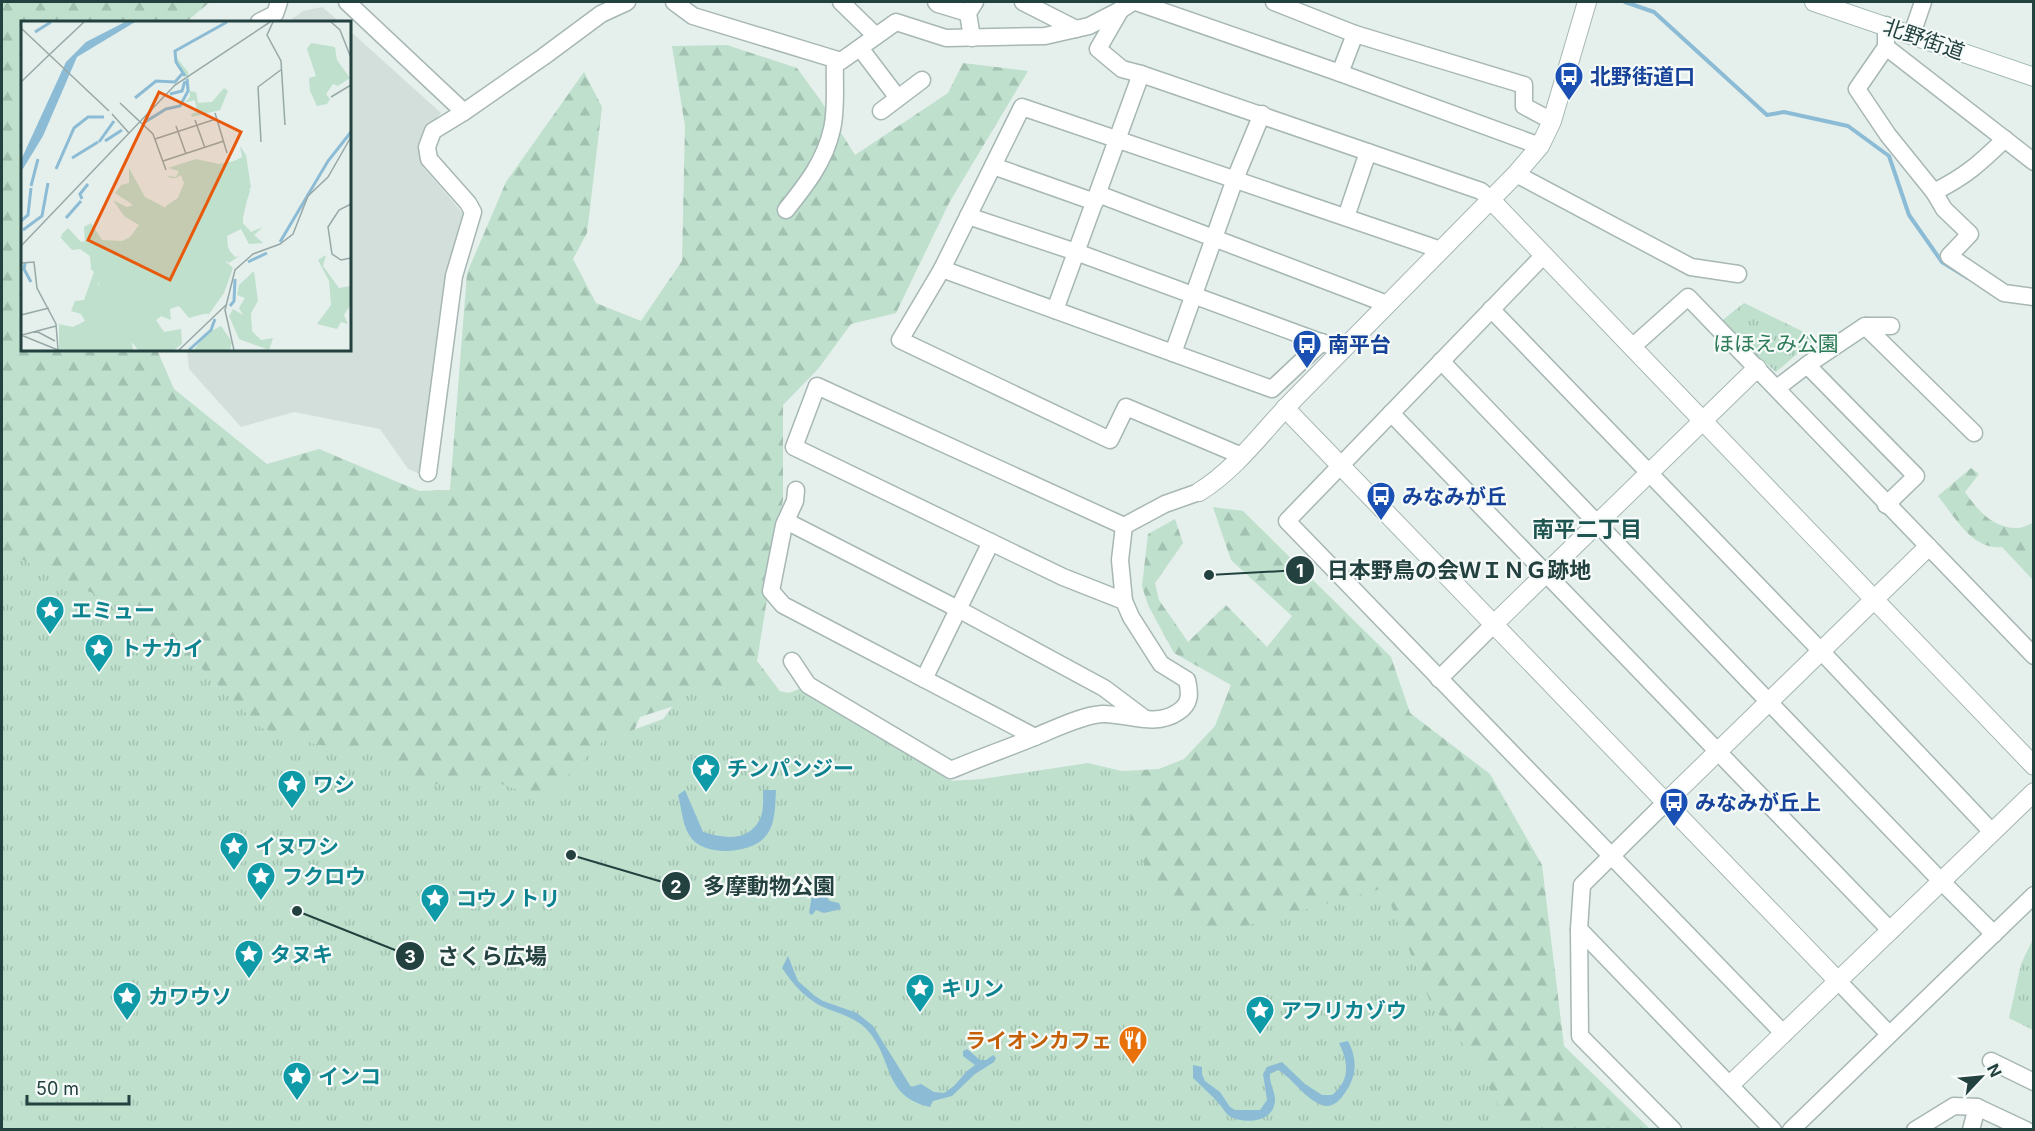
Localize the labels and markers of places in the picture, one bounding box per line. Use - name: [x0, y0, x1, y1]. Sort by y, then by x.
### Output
- bus stop icon: 北野街道口: [1553, 60, 1585, 102]
- place label: 北野街道口: [1590, 64, 1695, 89]
- bus stop icon: 南平台: [1291, 328, 1323, 370]
- place label: 南平台: [1328, 332, 1391, 357]
- bus stop icon: みなみが丘: [1365, 480, 1397, 522]
- place label: みなみが丘: [1402, 484, 1507, 509]
- callout: 日本野鳥の会ＷＩＮＧ跡地: [1285, 550, 1603, 590]
- place icon: エミュー: [34, 594, 66, 636]
- place label: エミュー: [71, 598, 155, 623]
- place icon: トナカイ: [83, 632, 115, 674]
- place label: トナカイ: [120, 636, 204, 661]
- place icon: チンパンジー: [690, 752, 722, 794]
- place label: チンパンジー: [727, 756, 854, 781]
- place icon: ワシ: [276, 768, 308, 810]
- place label: ワシ: [313, 772, 355, 797]
- bus stop icon: みなみが丘上: [1658, 786, 1690, 828]
- place label: みなみが丘上: [1695, 790, 1821, 815]
- place icon: イヌワシ: [218, 830, 250, 872]
- place label: イヌワシ: [255, 834, 339, 859]
- place icon: フクロウ: [245, 860, 277, 902]
- place label: フクロウ: [282, 864, 366, 889]
- callout: 多摩動物公園: [661, 866, 847, 906]
- place icon: コウノトリ: [419, 882, 451, 924]
- place label: コウノトリ: [456, 886, 560, 911]
- callout: さくら広場: [395, 936, 559, 976]
- place icon: タヌキ: [233, 938, 265, 980]
- place label: タヌキ: [270, 942, 333, 967]
- place icon: キリン: [904, 972, 936, 1014]
- place label: キリン: [941, 976, 1004, 1001]
- place icon: カワウソ: [111, 980, 143, 1022]
- place label: カワウソ: [148, 984, 232, 1009]
- place icon: アフリカゾウ: [1244, 994, 1276, 1036]
- place label: アフリカゾウ: [1281, 998, 1407, 1023]
- restaurant icon: ライオンカフェ: [1117, 1024, 1149, 1066]
- place label: ライオンカフェ: [965, 1028, 1112, 1053]
- place icon: インコ: [281, 1060, 313, 1102]
- place label: インコ: [318, 1064, 381, 1089]

